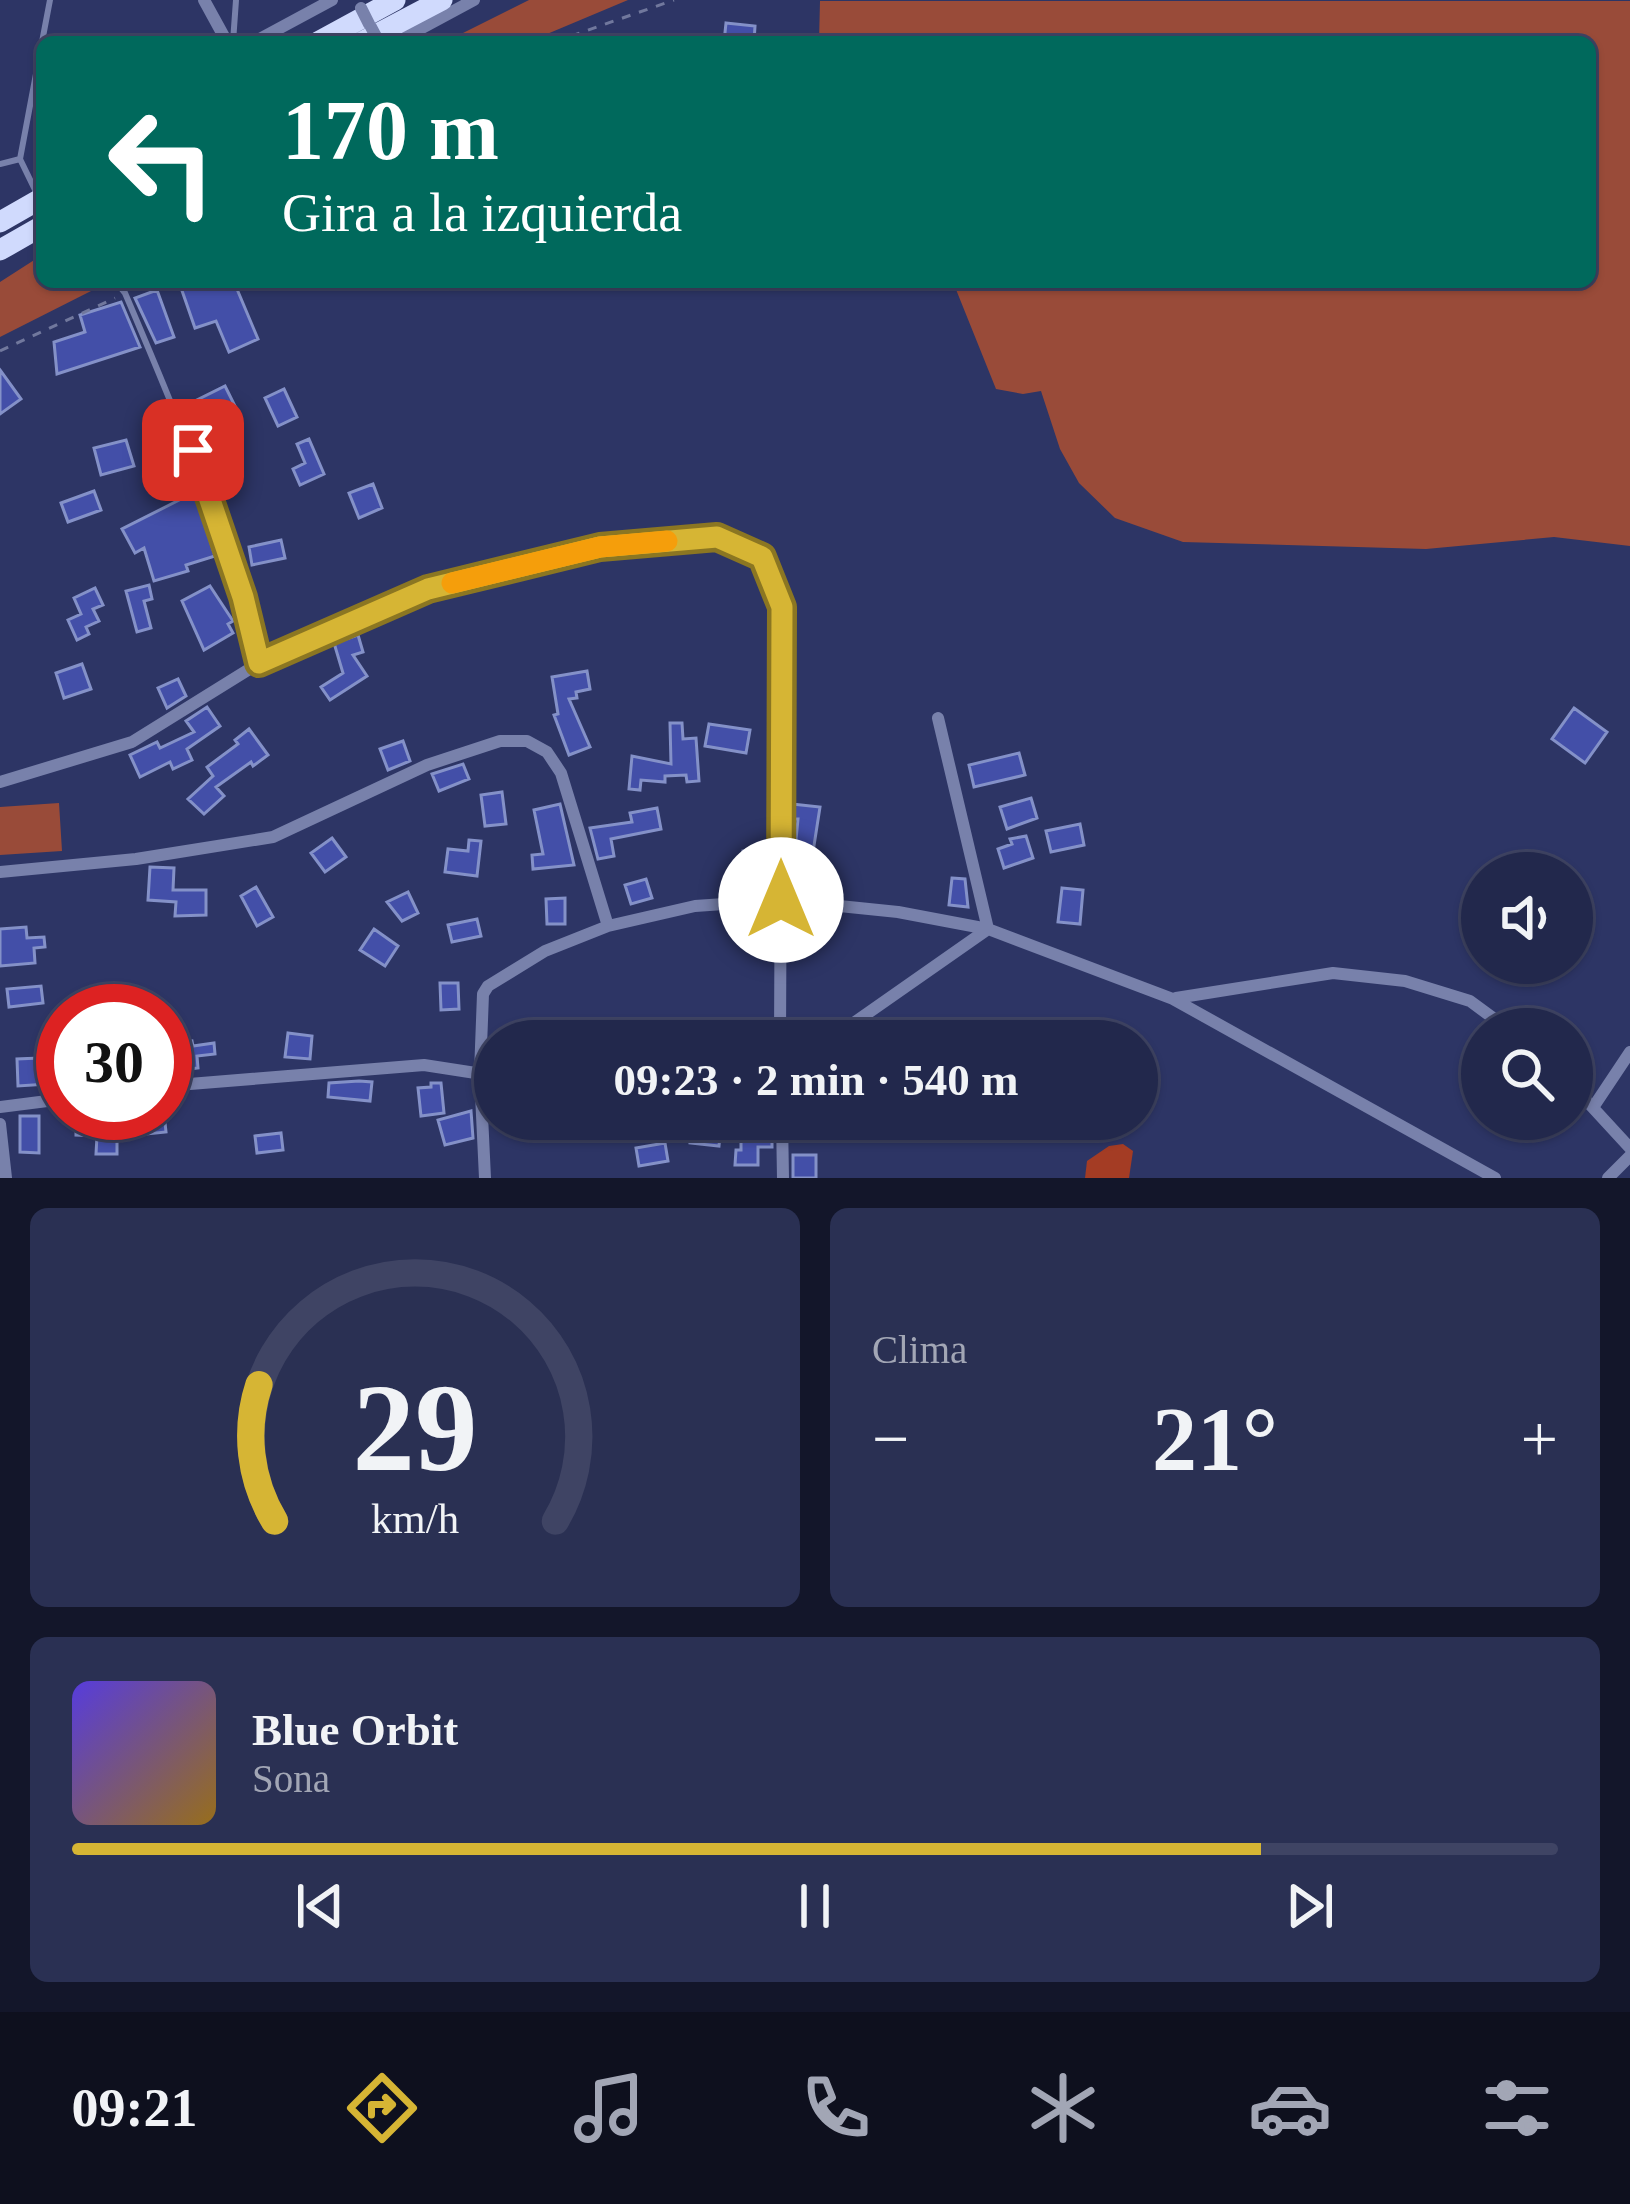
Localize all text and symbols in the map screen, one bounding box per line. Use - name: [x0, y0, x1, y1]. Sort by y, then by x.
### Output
- icon: left: [84, 84, 240, 240]
- text: 170 m: [282, 84, 499, 177]
- text: Gira a la izquierda: [282, 183, 682, 243]
- pin: [142, 399, 244, 501]
- icon: arrive: [160, 417, 226, 483]
- position arrow: [718, 837, 844, 963]
- map controls: [1461, 852, 1593, 1140]
- button: sound: [1461, 852, 1593, 984]
- speed limit sign: 30: [36, 984, 192, 1140]
- button: search: [1461, 1008, 1593, 1140]
- text: 09:23 · 2 min · 540 m: [614, 1055, 1019, 1105]
- text: Clima: [872, 1328, 967, 1371]
- text: 29: [353, 1359, 477, 1497]
- text: 21°: [1152, 1390, 1278, 1489]
- text: −: [872, 1402, 909, 1475]
- text: +: [1521, 1402, 1558, 1475]
- text: km/h: [371, 1494, 459, 1541]
- text: Blue Orbit: [252, 1705, 458, 1755]
- text: Sona: [252, 1757, 330, 1800]
- icon: previous: [287, 1873, 353, 1939]
- icon: pause: [782, 1873, 848, 1939]
- icon: next: [1277, 1873, 1343, 1939]
- icon: directions: [340, 2066, 424, 2150]
- icon: music: [567, 2066, 651, 2150]
- icon: phone: [794, 2066, 878, 2150]
- icon: climate: [1021, 2066, 1105, 2150]
- icon: car: [1248, 2066, 1332, 2150]
- icon: filters: [1475, 2066, 1559, 2150]
- text: 09:21: [71, 2078, 197, 2138]

